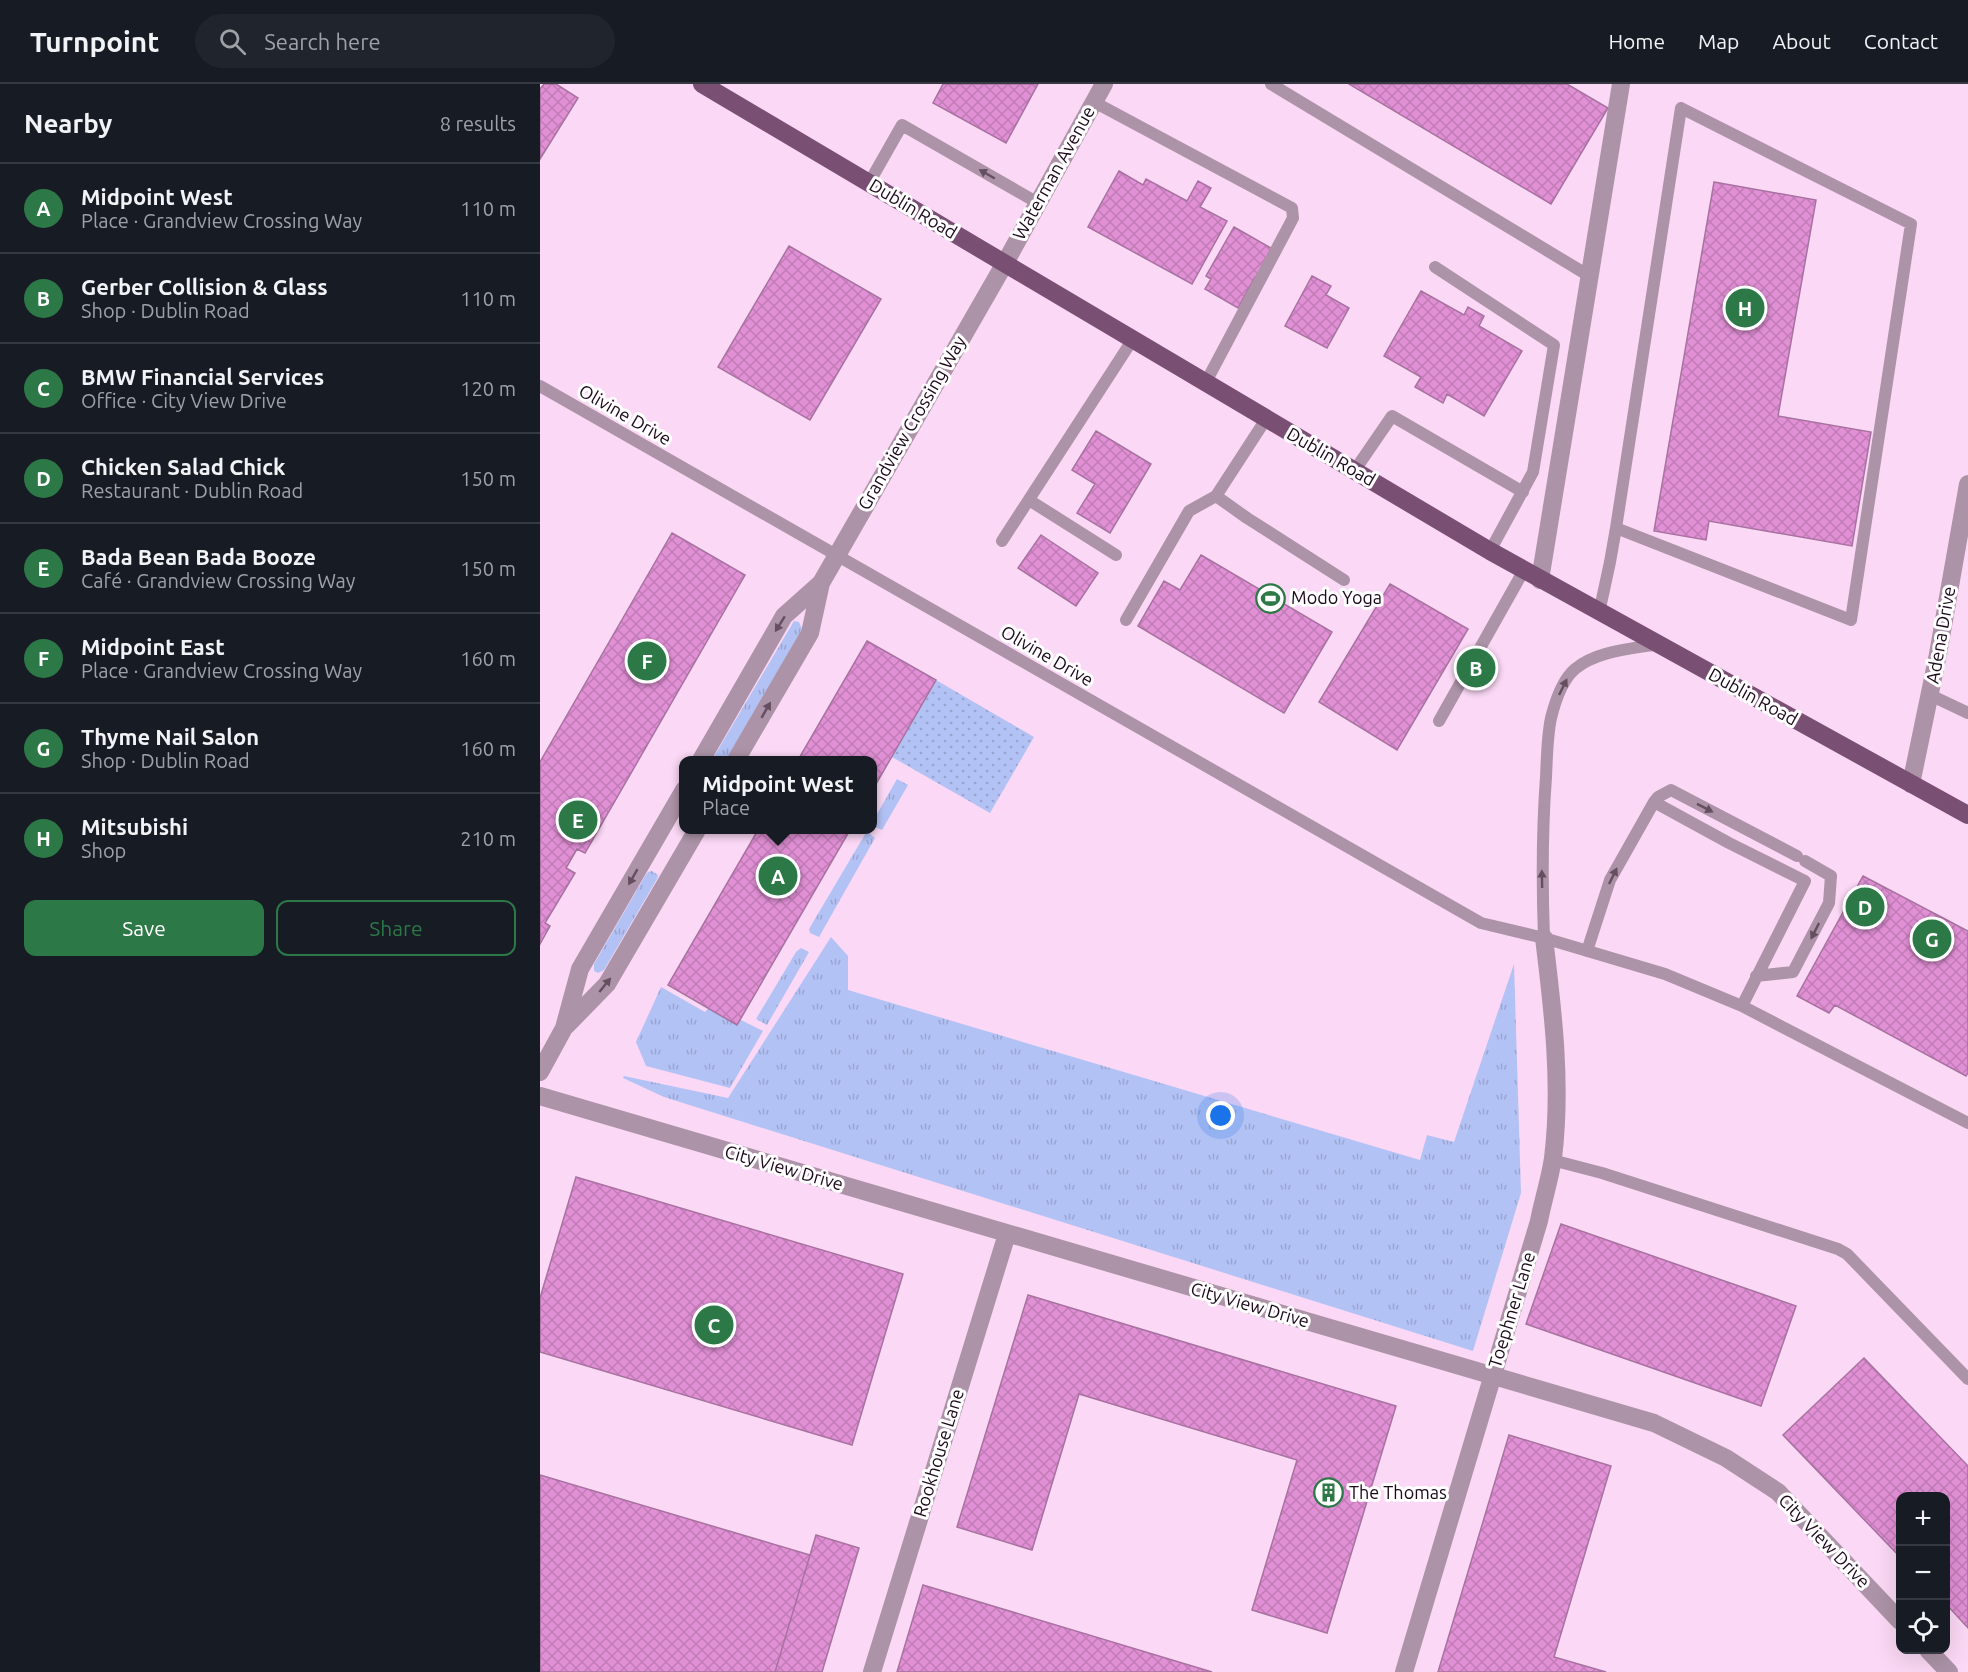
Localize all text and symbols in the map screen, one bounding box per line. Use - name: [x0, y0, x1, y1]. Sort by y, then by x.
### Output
- search box: [195, 14, 615, 68]
- icon: search: [216, 25, 249, 58]
- text: Turnpoint: [30, 26, 159, 57]
- text: Search here: [264, 29, 381, 54]
- text: Home: [1608, 29, 1665, 53]
- text: Map: [1698, 29, 1739, 53]
- text: About: [1772, 29, 1831, 53]
- text: Contact: [1864, 29, 1938, 53]
- street label: Waterman Avenue: [1008, 102, 1098, 243]
- text: Nearby: [24, 109, 112, 138]
- text: 8 results: [440, 112, 516, 135]
- one-way arrow: [978, 169, 995, 179]
- street label: Dublin Road: [866, 174, 961, 242]
- text: Midpoint West: [81, 184, 233, 209]
- text: A: [36, 197, 51, 220]
- text: 110 m: [460, 197, 516, 220]
- text: Place · Grandview Crossing Way: [81, 209, 362, 232]
- text: Gerber Collision & Glass: [81, 274, 328, 299]
- pin: H: [1726, 286, 1764, 330]
- text: B: [37, 287, 50, 310]
- text: 110 m: [460, 287, 516, 310]
- text: Shop · Dublin Road: [81, 299, 250, 322]
- street label: Grandview Crossing Way: [853, 332, 969, 513]
- text: BMW Financial Services: [81, 364, 324, 389]
- text: C: [37, 377, 50, 400]
- text: 120 m: [460, 377, 516, 400]
- street label: Olivine Drive: [576, 380, 675, 449]
- text: Office · City View Drive: [81, 389, 287, 412]
- street label: Dublin Road: [1284, 423, 1379, 489]
- text: Chicken Salad Chick: [81, 454, 285, 479]
- text: D: [36, 467, 51, 490]
- text: 150 m: [460, 467, 516, 490]
- text: Restaurant · Dublin Road: [81, 479, 303, 502]
- text: Bada Bean Bada Booze: [81, 544, 316, 569]
- text: E: [38, 557, 49, 580]
- text: 150 m: [460, 557, 516, 580]
- text: Café · Grandview Crossing Way: [81, 569, 356, 592]
- sports icon: Modo Yoga: [1254, 582, 1286, 614]
- street label: Adena Drive: [1922, 585, 1958, 685]
- place label: Modo Yoga: [1291, 587, 1382, 607]
- one-way arrow: [774, 616, 785, 632]
- street label: Olivine Drive: [998, 621, 1097, 690]
- text: Midpoint East: [81, 634, 225, 659]
- pin: F: [628, 638, 666, 684]
- pin: B: [1456, 646, 1496, 690]
- text: F: [38, 647, 49, 670]
- text: 160 m: [460, 647, 516, 670]
- text: Place · Grandview Crossing Way: [81, 659, 362, 682]
- street label: Dublin Road: [1706, 664, 1801, 729]
- one-way arrow: [1559, 679, 1568, 696]
- one-way arrow: [760, 702, 771, 718]
- text: Thyme Nail Salon: [81, 724, 259, 749]
- text: G: [37, 737, 50, 760]
- text: 160 m: [460, 737, 516, 760]
- text: Shop · Dublin Road: [81, 749, 250, 772]
- popup: [679, 756, 877, 834]
- text: Midpoint West: [702, 771, 854, 796]
- text: Place: [702, 796, 750, 819]
- pin: E: [558, 798, 597, 842]
- one-way arrow: [1696, 803, 1713, 813]
- text: Mitsubishi: [81, 814, 188, 839]
- text: H: [36, 827, 51, 850]
- text: 210 m: [460, 827, 516, 850]
- text: Shop: [81, 839, 126, 862]
- pin: A: [758, 854, 798, 898]
- one-way arrow: [1608, 867, 1618, 884]
- one-way arrow: [628, 869, 639, 885]
- one-way arrow: [1537, 870, 1547, 889]
- pin: D: [1846, 884, 1884, 930]
- button: Save: [24, 900, 264, 956]
- button: Share: [276, 900, 516, 956]
- pin: G: [1912, 916, 1952, 962]
- one-way arrow: [1810, 922, 1819, 939]
- one-way arrow: [598, 977, 611, 993]
- your location: [1206, 1101, 1235, 1130]
- street label: City View Drive: [723, 1141, 846, 1194]
- street label: Toephner Lane: [1484, 1249, 1538, 1370]
- street label: City View Drive: [1189, 1278, 1312, 1331]
- pin: C: [694, 1302, 734, 1348]
- street label: Rookhouse Lane: [909, 1386, 967, 1519]
- building icon: The Thomas: [1312, 1477, 1344, 1509]
- place label: The Thomas: [1349, 1482, 1447, 1502]
- street label: City View Drive: [1775, 1489, 1874, 1591]
- map controls: [1896, 1492, 1950, 1654]
- button: +: [1896, 1492, 1950, 1546]
- button: −: [1896, 1546, 1950, 1600]
- button: locate: [1896, 1600, 1950, 1654]

